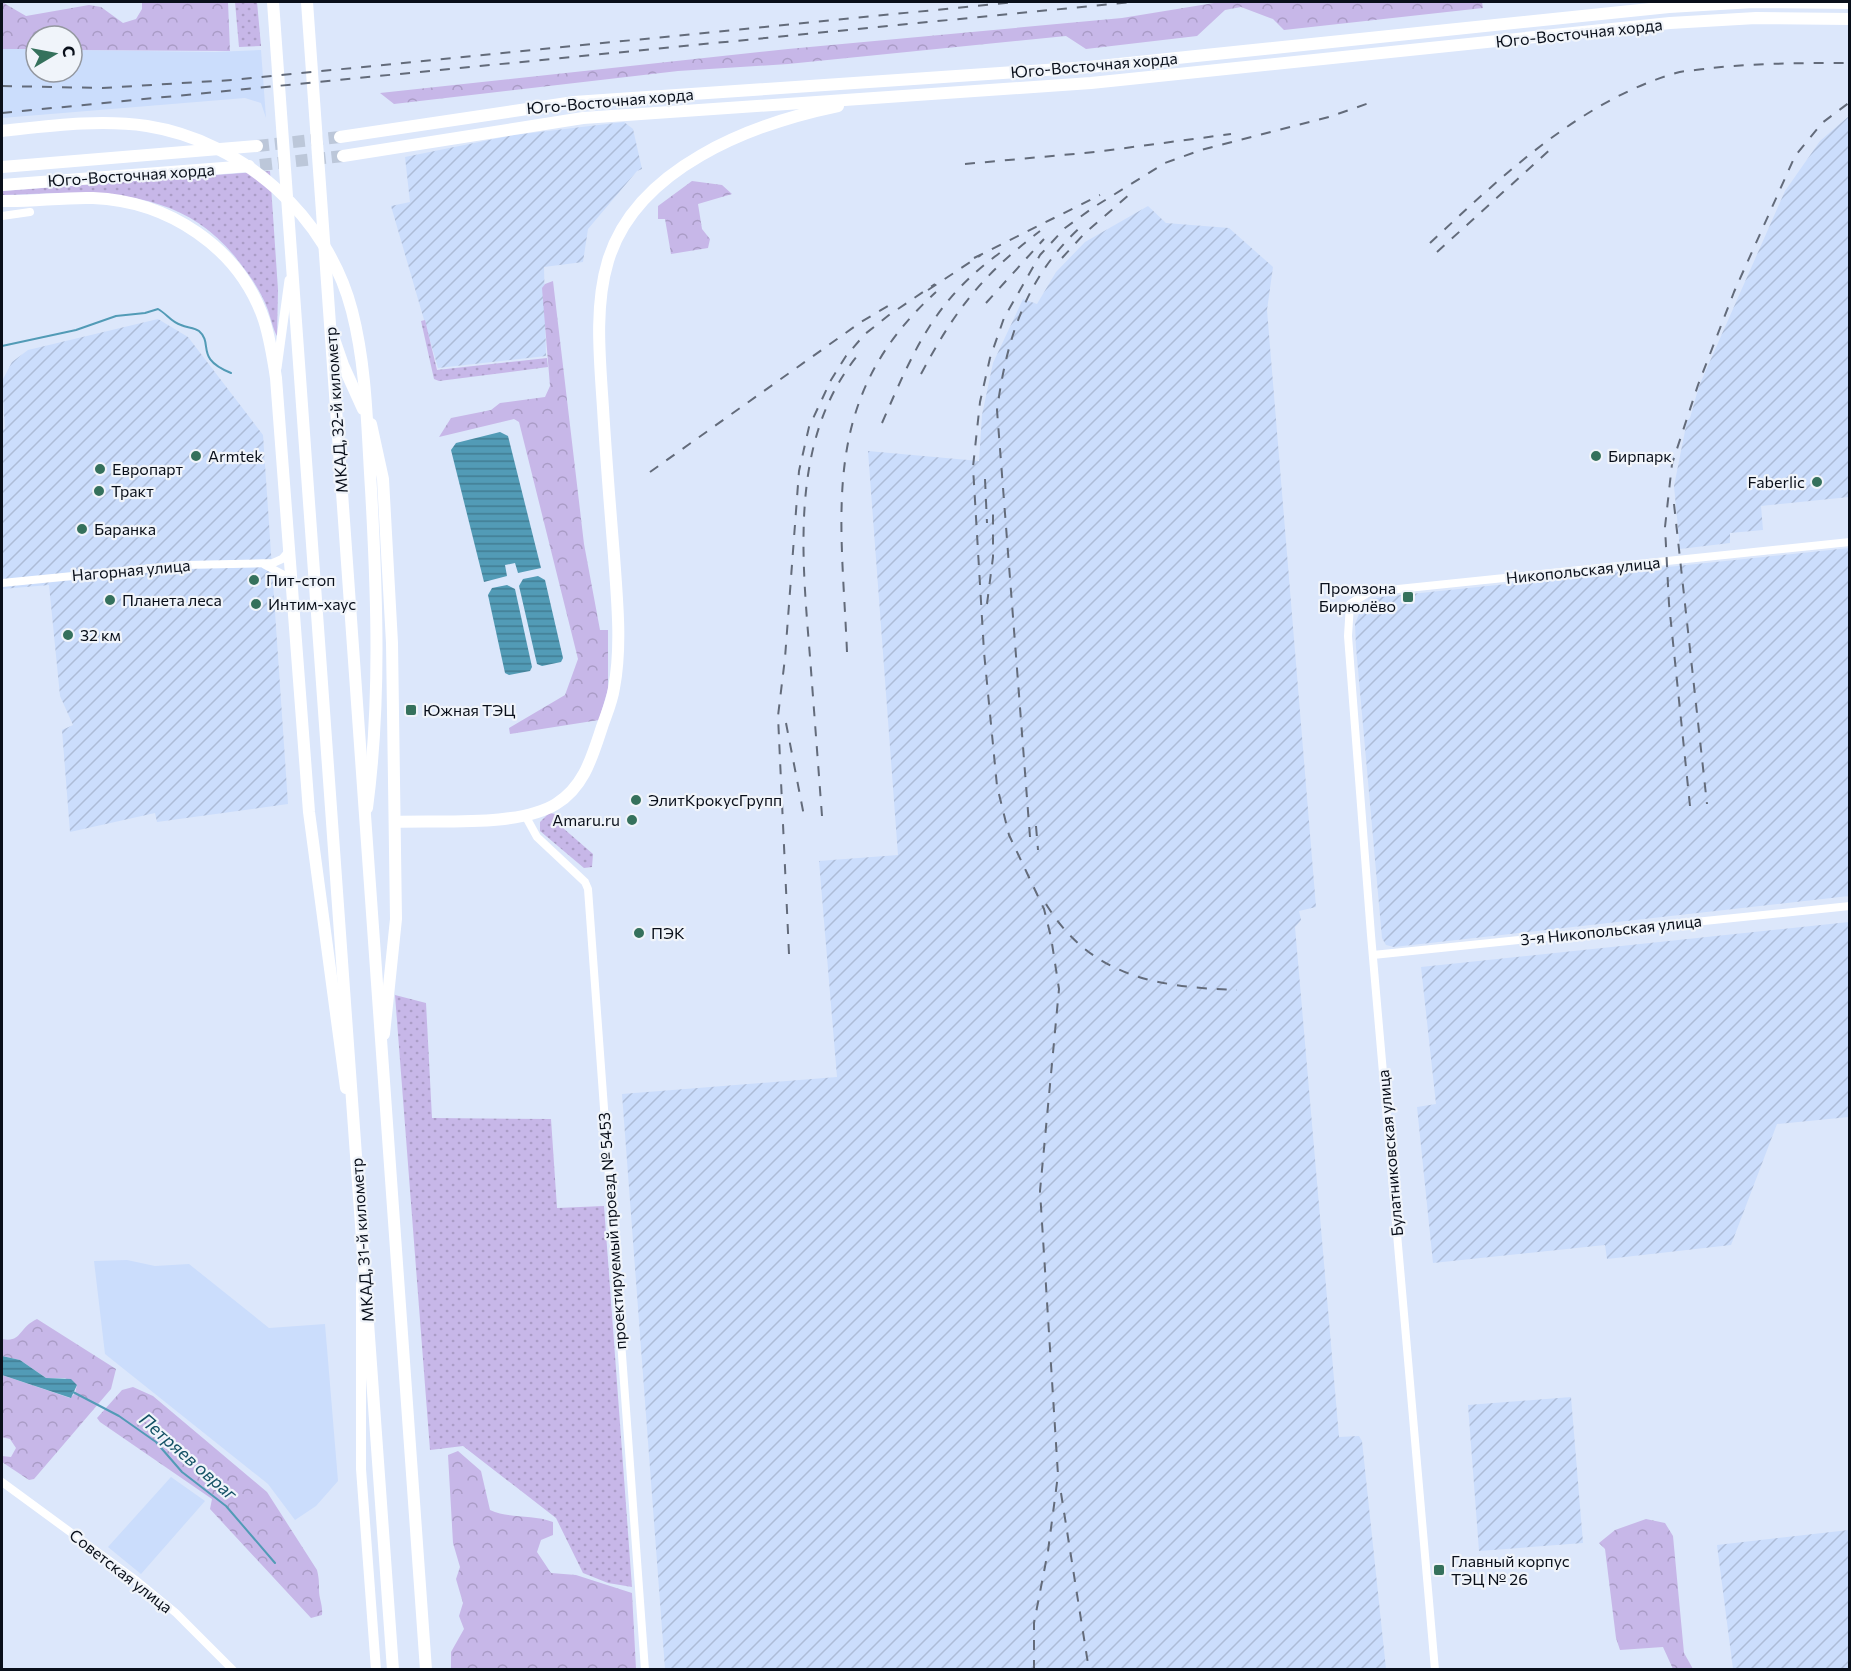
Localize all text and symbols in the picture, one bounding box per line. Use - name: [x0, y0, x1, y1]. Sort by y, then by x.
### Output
- street label: Юго-Восточная хорда: [1495, 14, 1663, 51]
- north arrow: [24, 24, 84, 84]
- text: С: [59, 44, 80, 58]
- street label: Юго-Восточная хорда: [1010, 48, 1178, 81]
- street label: Юго-Восточная хорда: [526, 84, 694, 117]
- street label: Юго-Восточная хорда: [47, 159, 215, 190]
- street label: МКАД, 32-й километр: [320, 326, 351, 494]
- place label: Armtek: [208, 446, 263, 465]
- place label: Бирпарк: [1608, 446, 1672, 465]
- marker: Armtek: [189, 449, 203, 463]
- marker: Бирпарк: [1589, 449, 1603, 463]
- place label: Европарт: [112, 459, 184, 478]
- marker: Европарт: [93, 462, 107, 476]
- place label: Faberlic: [1747, 472, 1805, 491]
- marker: Faberlic: [1810, 475, 1824, 489]
- place label: Тракт: [111, 481, 154, 500]
- marker: Тракт: [92, 484, 106, 498]
- place label: Баранка: [94, 519, 156, 538]
- marker: Баранка: [75, 522, 89, 536]
- street label: Никопольская улица: [1505, 552, 1661, 587]
- street label: Нагорная улица: [71, 555, 191, 584]
- place label: Пит-стоп: [266, 570, 335, 589]
- marker: Пит-стоп: [247, 573, 261, 587]
- place label: Промзона Бирюлёво: [1319, 578, 1396, 615]
- place label: Планета леса: [122, 590, 222, 609]
- marker: Промзона Бирюлёво: [1401, 590, 1415, 604]
- marker: Планета леса: [103, 593, 117, 607]
- place label: Интим-хаус: [268, 594, 356, 613]
- marker: Интим-хаус: [249, 597, 263, 611]
- place label: 32 км: [80, 625, 121, 644]
- marker: 32 км: [61, 628, 75, 642]
- place label: Южная ТЭЦ: [423, 700, 515, 719]
- marker: Южная ТЭЦ: [404, 703, 418, 717]
- place label: ЭлитКрокусГрупп: [648, 790, 782, 809]
- marker: ЭлитКрокусГрупп: [629, 793, 643, 807]
- place label: Amaru.ru: [552, 810, 620, 829]
- marker: Amaru.ru: [625, 813, 639, 827]
- street label: 3-я Никопольская улица: [1519, 911, 1703, 948]
- place label: ПЭК: [651, 923, 685, 942]
- marker: ПЭК: [632, 926, 646, 940]
- street label: Булатниковская улица: [1373, 1069, 1406, 1237]
- street label: проектируемый проезд № 5453: [594, 1112, 629, 1350]
- street label: МКАД, 31-й километр: [346, 1157, 377, 1323]
- water label: Петряев овраг: [135, 1408, 243, 1505]
- street label: Советская улица: [66, 1525, 176, 1617]
- place label: Главный корпус ТЭЦ № 26: [1451, 1551, 1570, 1588]
- marker: Главный корпус ТЭЦ № 26: [1432, 1563, 1446, 1577]

